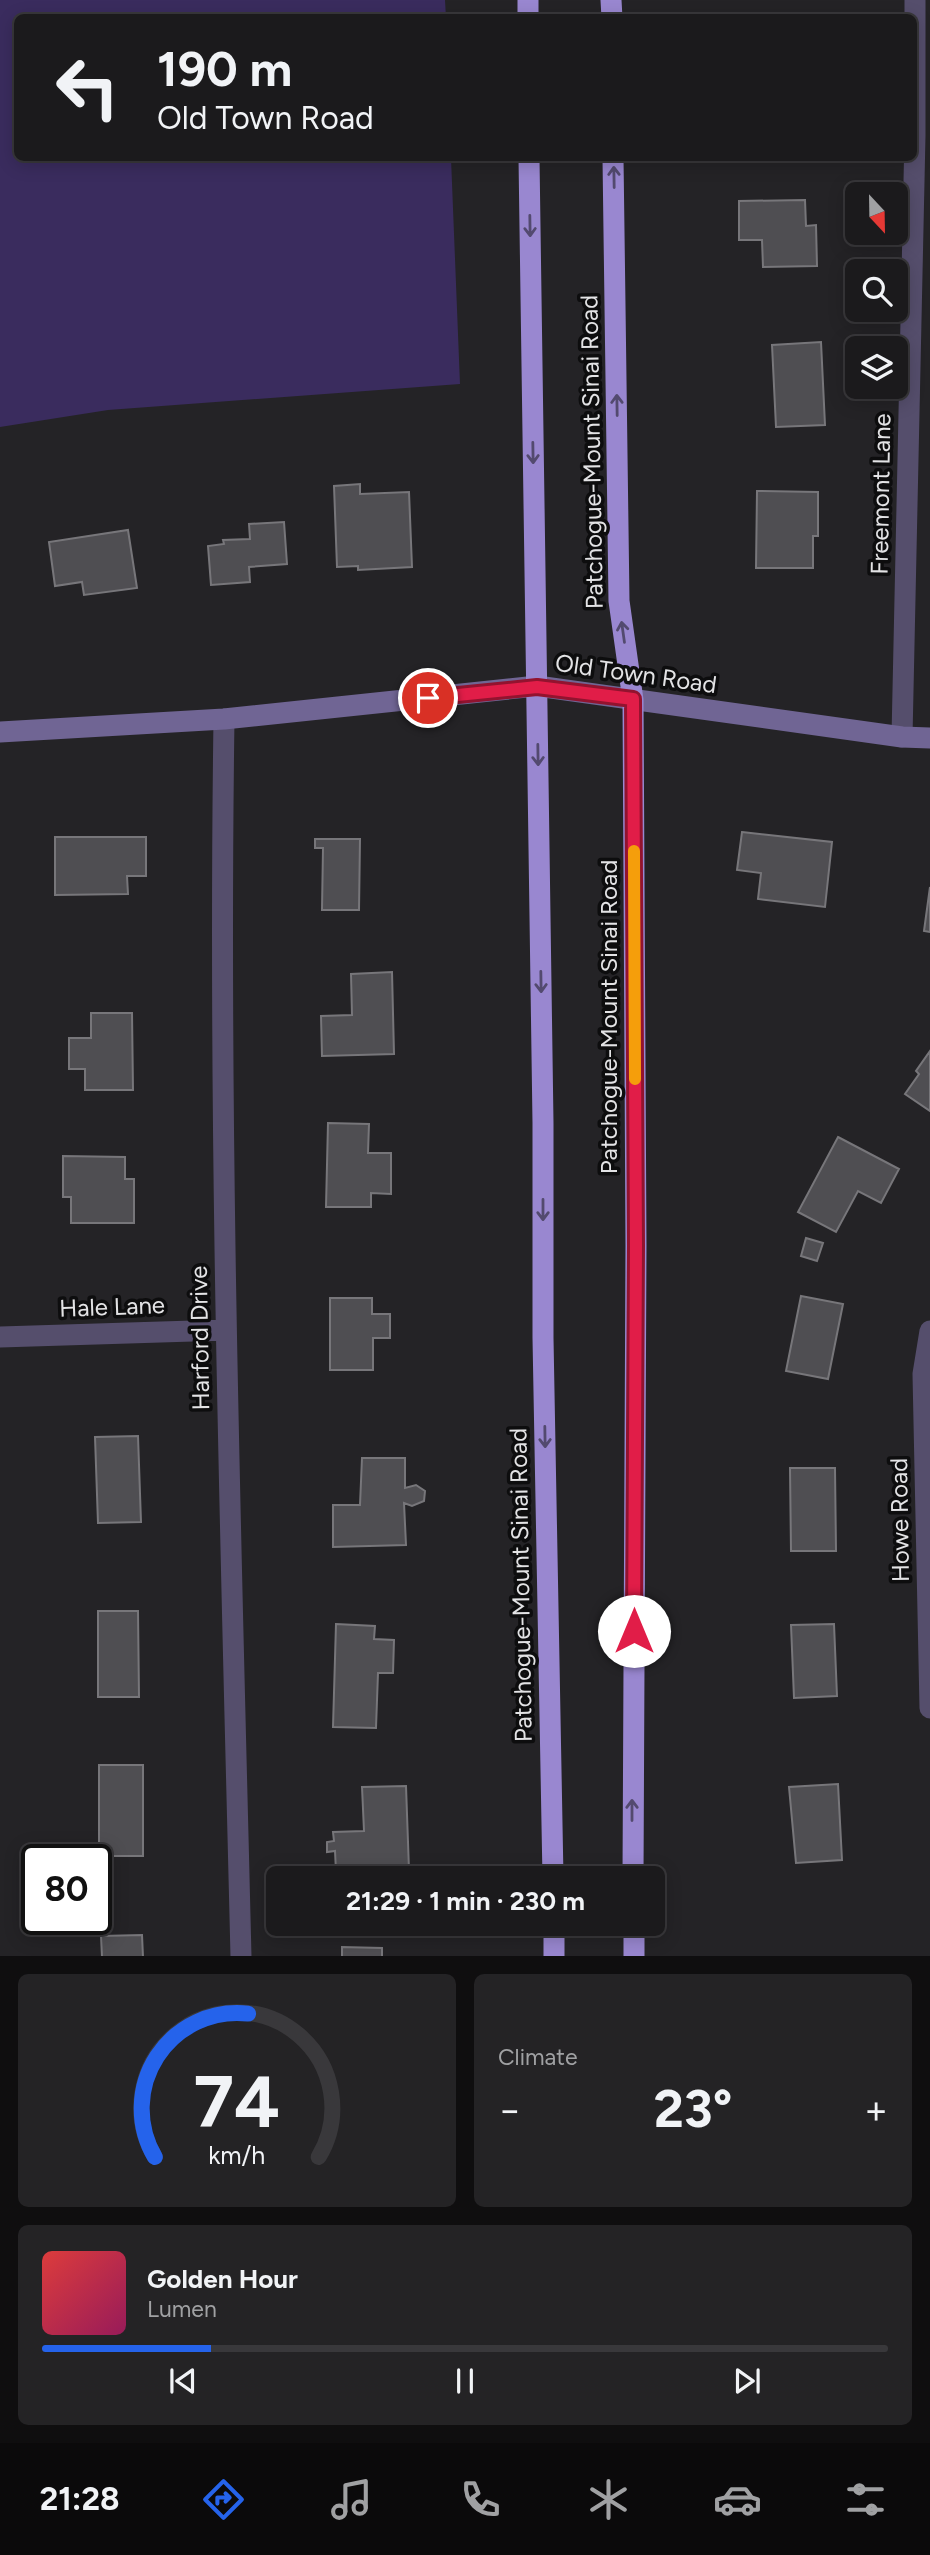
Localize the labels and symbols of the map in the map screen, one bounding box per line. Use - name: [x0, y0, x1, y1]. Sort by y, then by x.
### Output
- one-way arrow: [607, 166, 621, 189]
- north arrow: [845, 182, 908, 245]
- one-way arrow: [523, 214, 537, 237]
- street label: Patchogue-Mount Sinai Road: [574, 295, 609, 609]
- one-way arrow: [610, 394, 623, 417]
- street label: Freemont Lane: [865, 413, 896, 575]
- one-way arrow: [526, 441, 540, 464]
- one-way arrow: [617, 621, 630, 644]
- street label: Old Town Road: [554, 648, 719, 699]
- pin: [398, 668, 458, 728]
- one-way arrow: [531, 743, 545, 766]
- street label: Patchogue-Mount Sinai Road: [594, 860, 623, 1174]
- one-way arrow: [534, 970, 548, 993]
- one-way arrow: [536, 1198, 550, 1221]
- street label: Harford Drive: [184, 1265, 215, 1411]
- street label: Hale Lane: [59, 1290, 165, 1323]
- one-way arrow: [538, 1425, 552, 1448]
- street label: Patchogue-Mount Sinai Road: [503, 1428, 538, 1742]
- street label: Howe Road: [884, 1458, 915, 1582]
- position arrow: [597, 1594, 671, 1668]
- one-way arrow: [625, 1798, 639, 1821]
- speed limit sign: 80: [21, 1844, 112, 1935]

